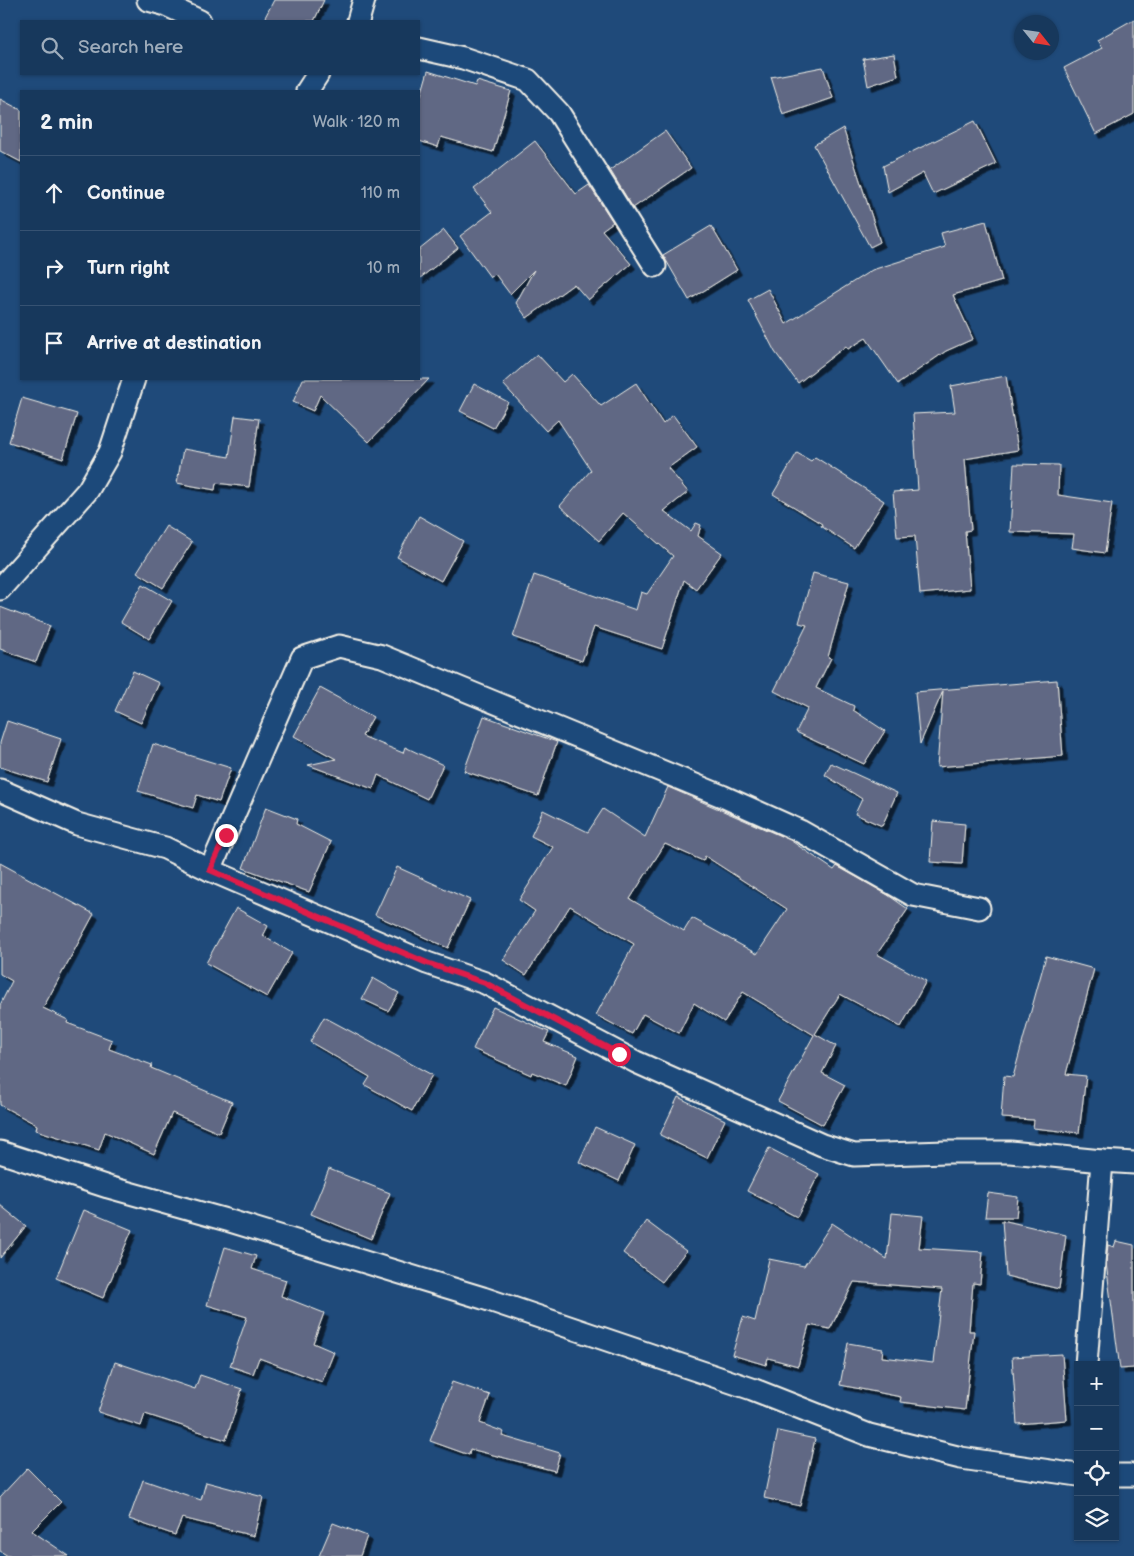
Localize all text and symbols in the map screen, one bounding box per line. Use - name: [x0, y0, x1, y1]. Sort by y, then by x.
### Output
- north arrow: [1014, 15, 1059, 60]
- search box: [20, 20, 420, 75]
- icon: search: [38, 34, 66, 62]
- text: Search here: [78, 36, 183, 59]
- text: 2 min: [40, 110, 93, 135]
- text: Walk · 120 m: [313, 113, 400, 132]
- icon: ahead: [40, 179, 68, 207]
- text: Continue: [87, 182, 165, 205]
- text: 110 m: [361, 184, 400, 203]
- icon: right: [40, 254, 68, 282]
- text: Turn right: [87, 257, 170, 280]
- text: 10 m: [367, 259, 400, 278]
- icon: arrive: [40, 329, 68, 357]
- text: Arrive at destination: [87, 332, 262, 355]
- route end: [215, 824, 238, 847]
- route start: [608, 1043, 631, 1066]
- map controls: [1074, 1361, 1119, 1541]
- button: +: [1074, 1361, 1119, 1406]
- button: −: [1074, 1406, 1119, 1451]
- button: locate: [1074, 1451, 1119, 1496]
- button: layers: [1074, 1496, 1119, 1541]

